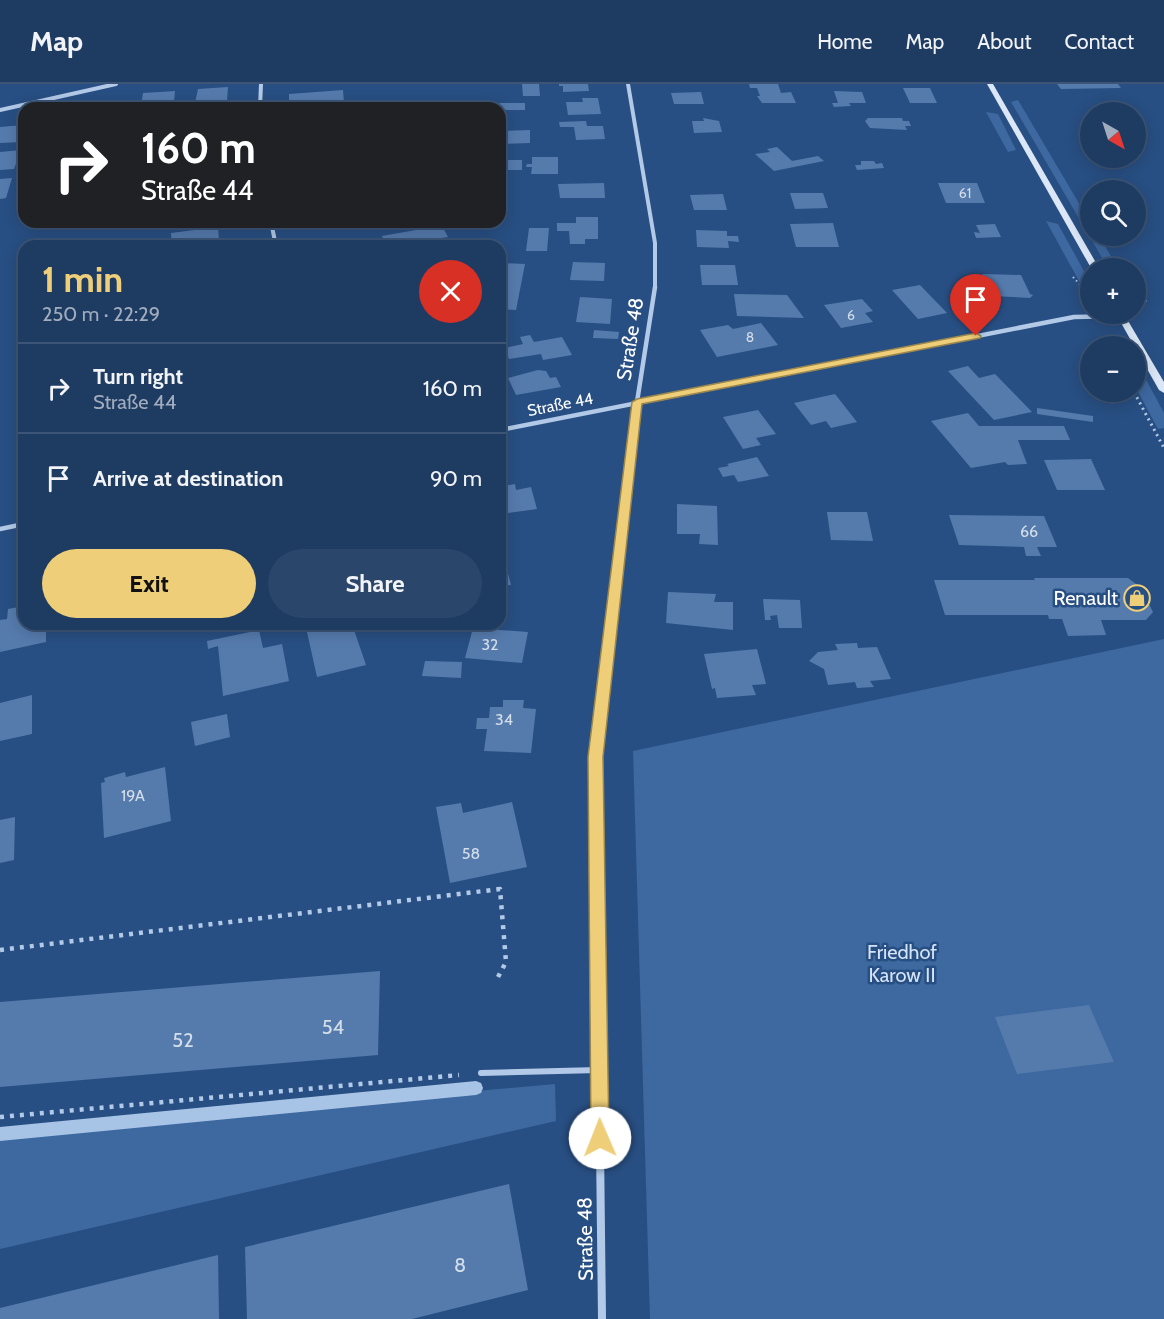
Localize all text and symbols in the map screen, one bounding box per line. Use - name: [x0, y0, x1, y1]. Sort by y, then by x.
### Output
- text: Map: [30, 24, 83, 58]
- text: Home: [817, 29, 873, 54]
- text: Map: [906, 29, 944, 54]
- text: About: [977, 29, 1031, 54]
- text: Contact: [1064, 29, 1134, 54]
- north arrow: [1080, 102, 1146, 168]
- map controls: [1080, 102, 1146, 402]
- text: 160 m: [141, 122, 256, 174]
- icon: right: [42, 126, 120, 204]
- text: Straße 44: [141, 174, 253, 207]
- button: search: [1080, 180, 1146, 246]
- house number: 61: [959, 184, 971, 202]
- text: 1 min: [42, 257, 123, 301]
- button: +: [1080, 258, 1146, 324]
- button: close: [419, 260, 482, 323]
- pin: [950, 274, 1001, 336]
- icon: arrive: [959, 283, 992, 316]
- street label: Straße 48: [612, 296, 648, 382]
- text: 250 m · 22:29: [42, 302, 160, 326]
- house number: 6: [847, 306, 855, 324]
- house number: 8: [746, 328, 754, 346]
- button: −: [1080, 336, 1146, 402]
- text: Turn right: [93, 363, 183, 390]
- icon: right: [42, 372, 75, 405]
- text: 160 m: [423, 375, 482, 402]
- street label: Straße 44: [526, 389, 595, 420]
- text: Straße 44: [93, 390, 176, 414]
- icon: arrive: [42, 462, 75, 495]
- text: Arrive at destination: [93, 465, 283, 492]
- text: 90 m: [430, 465, 482, 492]
- house number: 66: [1020, 522, 1038, 541]
- button: Exit: [42, 549, 256, 618]
- button: Share: [268, 549, 482, 618]
- shop icon: Renault: [1122, 583, 1152, 613]
- place label: Renault: [1053, 586, 1118, 610]
- house number: 32: [481, 635, 499, 654]
- house number: 34: [495, 710, 513, 729]
- house number: 19A: [121, 786, 145, 805]
- house number: 58: [462, 844, 480, 863]
- park label: Friedhof Karow II: [867, 940, 937, 987]
- house number: 54: [322, 1015, 345, 1039]
- house number: 52: [172, 1028, 194, 1052]
- position arrow: [568, 1106, 632, 1170]
- street label: Straße 48: [572, 1197, 598, 1281]
- house number: 8: [454, 1253, 466, 1277]

